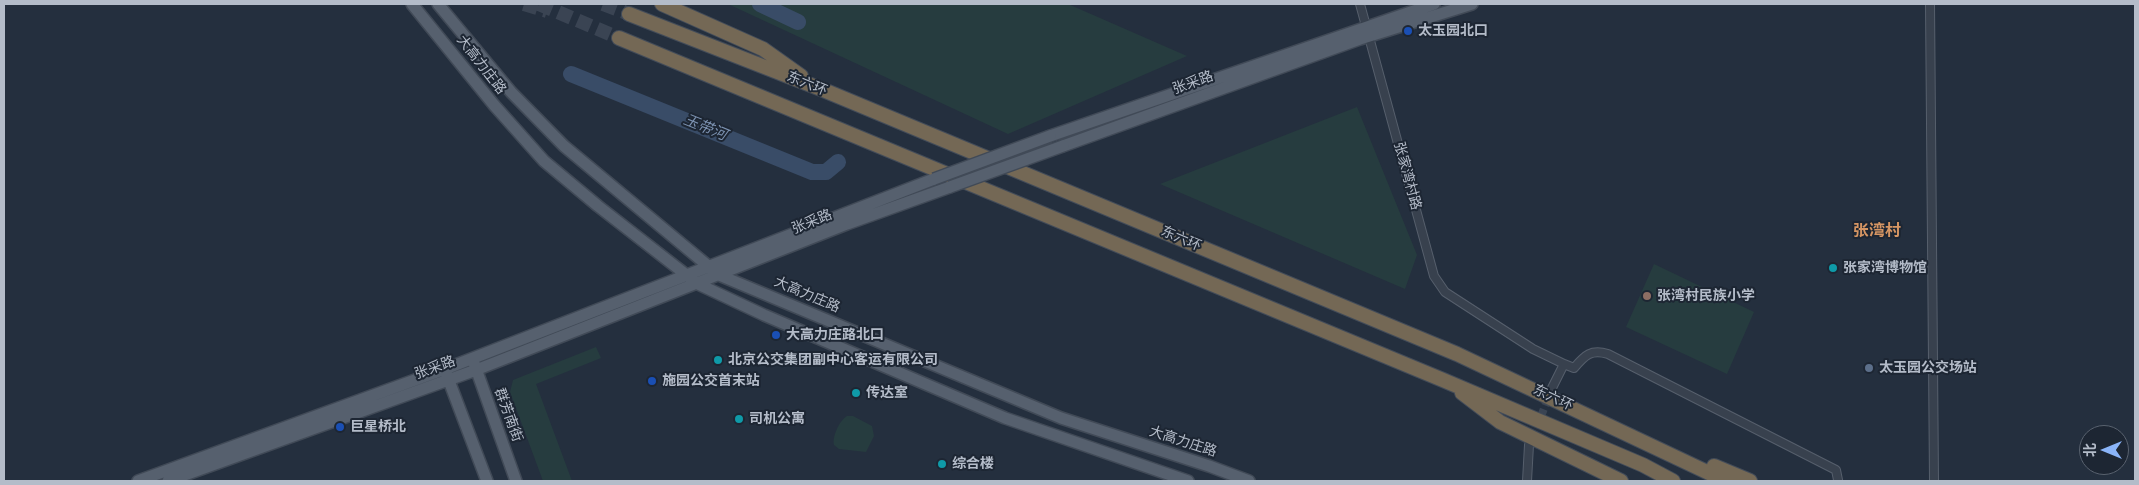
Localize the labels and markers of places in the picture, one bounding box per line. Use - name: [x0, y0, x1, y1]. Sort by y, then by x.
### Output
- place label: 太玉园北口: [1418, 23, 1488, 39]
- marker: 太玉园北口: [1402, 25, 1414, 37]
- place label: 张家湾博物馆: [1843, 260, 1927, 276]
- marker: 张家湾博物馆: [1827, 262, 1839, 274]
- place label: 张湾村民族小学: [1657, 288, 1755, 304]
- marker: 张湾村民族小学: [1641, 290, 1653, 302]
- place label: 大高力庄路北口: [786, 327, 884, 343]
- marker: 大高力庄路北口: [770, 329, 782, 341]
- place label: 北京公交集团副中心客运有限公司: [728, 352, 938, 368]
- marker: 北京公交集团副中心客运有限公司: [712, 354, 724, 366]
- place label: 太玉园公交场站: [1879, 360, 1977, 376]
- marker: 太玉园公交场站: [1863, 362, 1875, 374]
- place label: 施园公交首末站: [662, 373, 760, 389]
- marker: 施园公交首末站: [646, 375, 658, 387]
- place label: 传达室: [866, 385, 908, 401]
- marker: 传达室: [850, 387, 862, 399]
- place label: 司机公寓: [749, 411, 805, 427]
- marker: 司机公寓: [733, 413, 745, 425]
- place label: 巨星桥北: [350, 419, 406, 435]
- marker: 巨星桥北: [334, 421, 346, 433]
- place label: 综合楼: [952, 456, 994, 472]
- marker: 综合楼: [936, 458, 948, 470]

